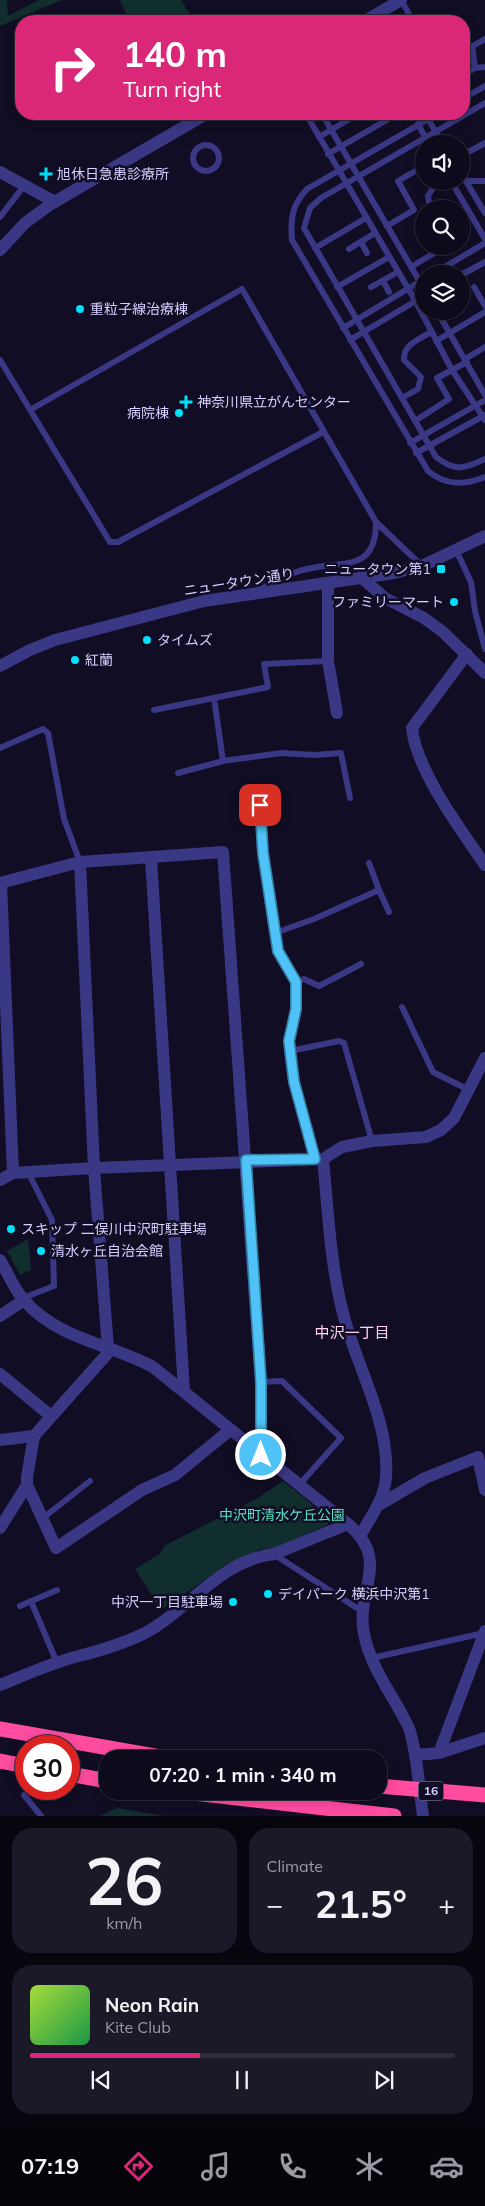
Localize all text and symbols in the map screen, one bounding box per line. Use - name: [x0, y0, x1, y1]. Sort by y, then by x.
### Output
- text: 140 m: [123, 32, 227, 76]
- icon: right: [40, 35, 105, 100]
- text: Turn right: [123, 75, 221, 103]
- map controls: [415, 135, 470, 320]
- button: sound: [415, 135, 470, 190]
- place label: 旭休日急患診療所: [57, 165, 169, 183]
- marker: 旭休日急患診療所: [39, 167, 53, 181]
- button: search: [415, 200, 470, 255]
- button: layers: [415, 265, 470, 320]
- place label: 重粒子線治療棟: [90, 300, 188, 318]
- marker: 重粒子線治療棟: [74, 303, 86, 315]
- place label: 神奈川県立がんセンター: [197, 393, 351, 411]
- marker: 神奈川県立がんセンター: [179, 395, 193, 409]
- place label: 病院棟: [127, 404, 169, 422]
- marker: 病院棟: [173, 407, 185, 419]
- place label: ニュータウン第1: [325, 560, 431, 578]
- marker: ニュータウン第1: [435, 563, 447, 575]
- street label: ニュータウン通り: [182, 564, 296, 600]
- place label: ファミリーマート: [332, 593, 444, 611]
- marker: ファミリーマート: [448, 596, 460, 608]
- place label: タイムズ: [157, 631, 213, 649]
- marker: タイムズ: [141, 634, 153, 646]
- place label: 紅蘭: [85, 651, 113, 669]
- marker: 紅蘭: [69, 654, 81, 666]
- pin: [239, 784, 281, 826]
- icon: arrive: [246, 791, 274, 819]
- place label: スキップ 二俣川中沢町駐車場: [21, 1220, 207, 1238]
- marker: スキップ 二俣川中沢町駐車場: [5, 1223, 17, 1235]
- place label: 清水ヶ丘自治会館: [51, 1242, 163, 1260]
- marker: 清水ヶ丘自治会館: [35, 1245, 47, 1257]
- district label: 中沢一丁目: [314, 1323, 390, 1342]
- position arrow: [234, 1428, 286, 1480]
- park label: 中沢町清水ケ丘公園: [219, 1506, 345, 1524]
- place label: デイパーク 横浜中沢第1: [278, 1585, 430, 1603]
- marker: デイパーク 横浜中沢第1: [262, 1588, 274, 1600]
- place label: 中沢一丁目駐車場: [111, 1593, 223, 1611]
- marker: 中沢一丁目駐車場: [227, 1596, 239, 1608]
- speed limit sign: 30: [15, 1735, 80, 1800]
- text: 07:20 · 1 min · 340 m: [149, 1763, 337, 1787]
- road number: 16: [418, 1782, 444, 1800]
- text: 26: [85, 1840, 163, 1921]
- text: Climate: [267, 1856, 323, 1876]
- text: 21.5°: [315, 1880, 407, 1928]
- text: −: [267, 1887, 283, 1922]
- text: +: [438, 1887, 455, 1922]
- text: km/h: [106, 1913, 142, 1933]
- text: Neon Rain: [105, 1993, 199, 2017]
- text: Kite Club: [105, 2017, 171, 2037]
- icon: previous: [87, 2066, 115, 2094]
- icon: pause: [228, 2066, 256, 2094]
- icon: next: [370, 2066, 398, 2094]
- icon: directions: [121, 2149, 156, 2184]
- icon: music: [198, 2149, 233, 2184]
- icon: phone: [275, 2149, 310, 2184]
- icon: climate: [352, 2149, 387, 2184]
- icon: car: [429, 2149, 464, 2184]
- text: 07:19: [21, 2152, 79, 2180]

